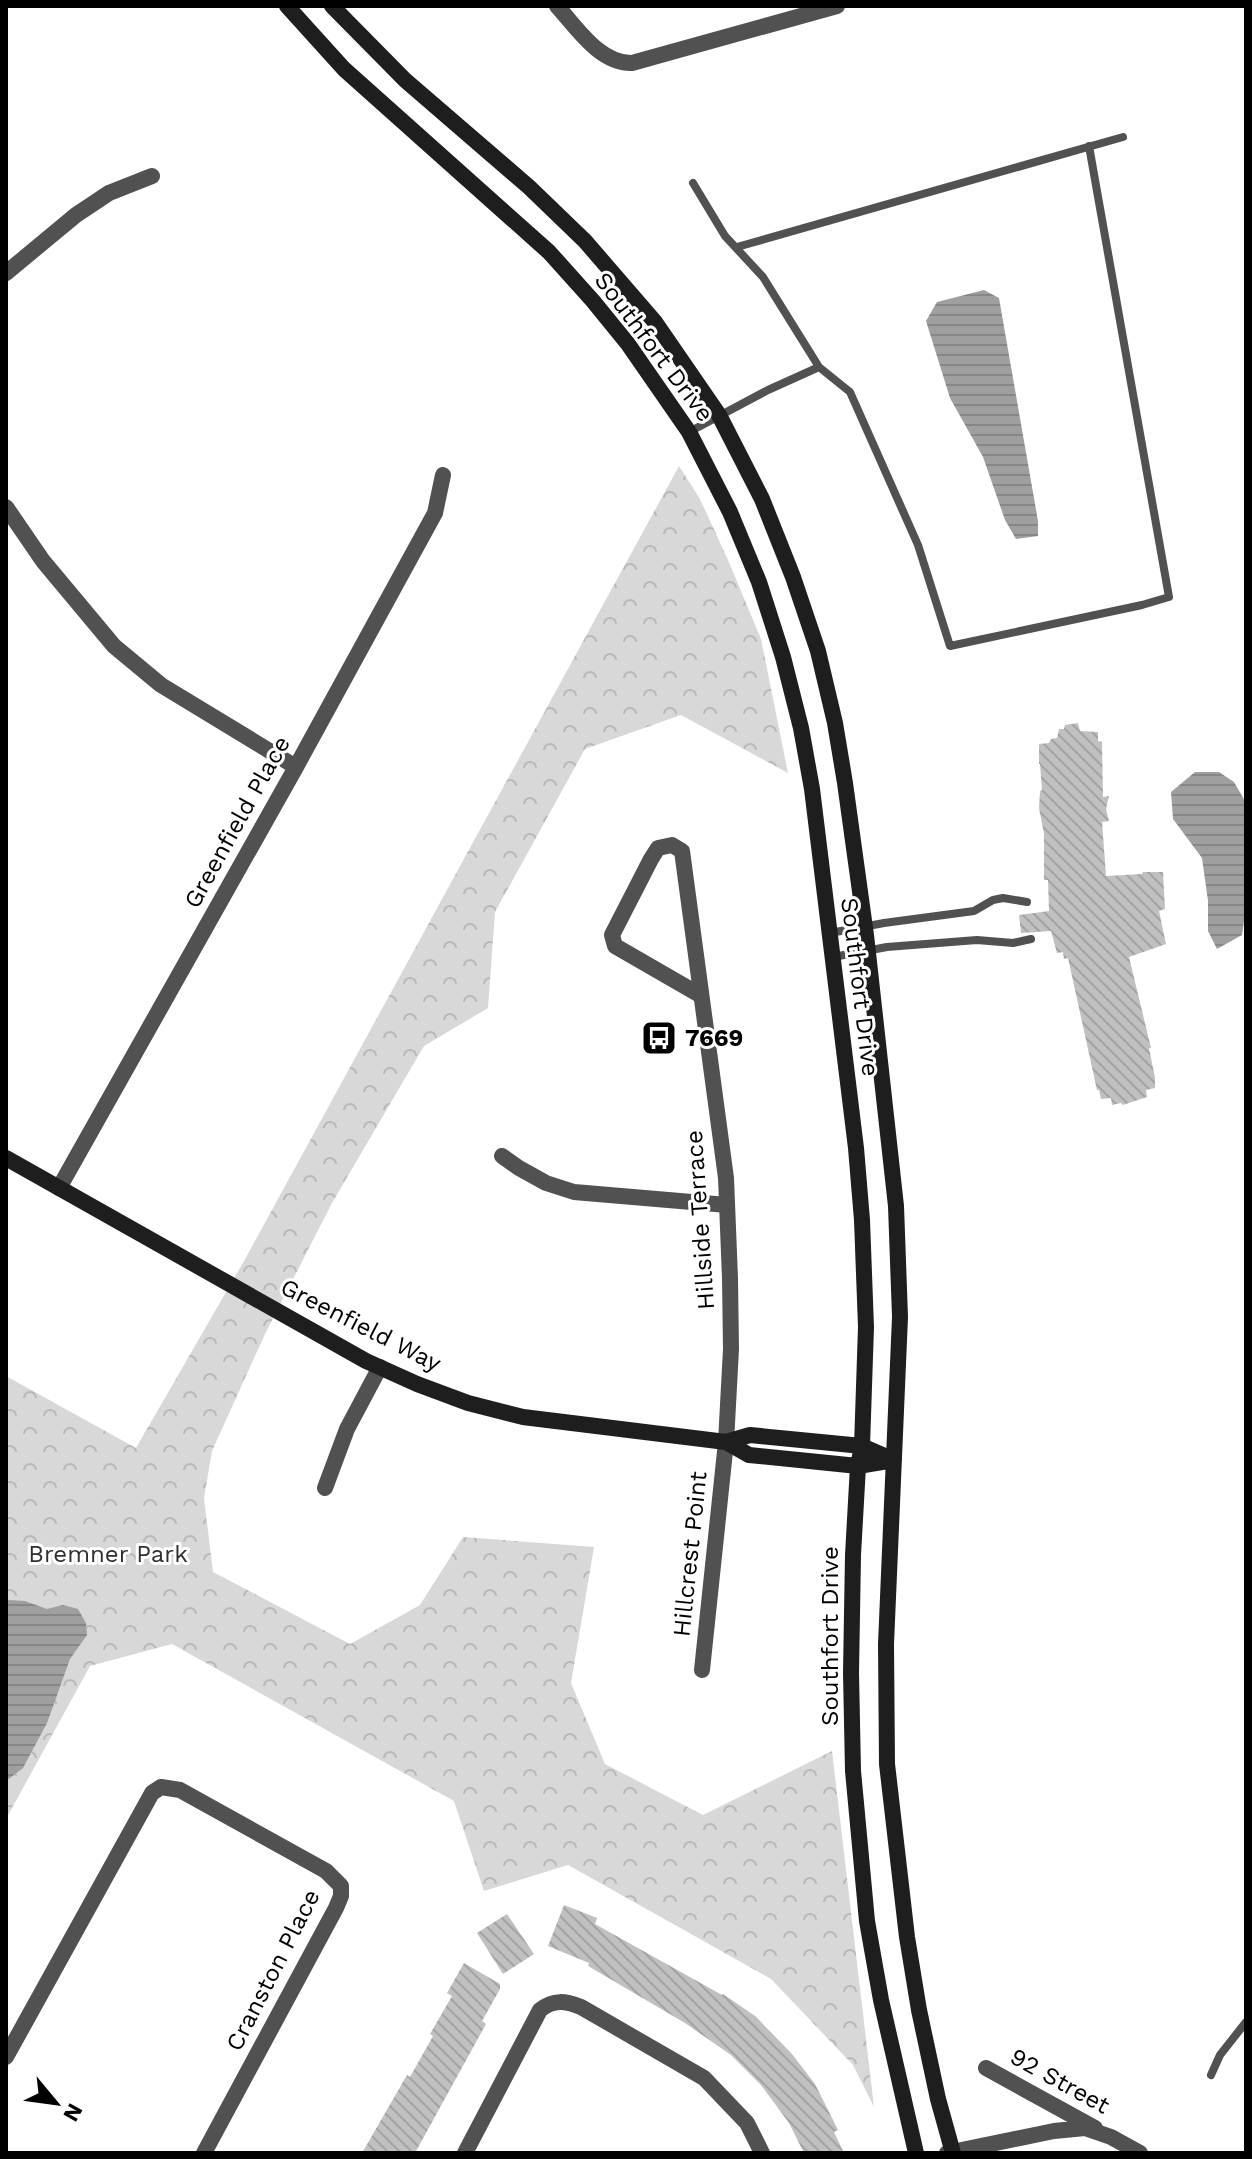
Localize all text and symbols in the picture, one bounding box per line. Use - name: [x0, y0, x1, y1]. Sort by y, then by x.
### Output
- street label: Southfort Drive: [589, 267, 719, 427]
- street label: Greenfield Place: [178, 731, 296, 913]
- street label: Southfort Drive: [835, 896, 885, 1078]
- bus stop icon: 7669: [640, 1019, 678, 1057]
- place label: 7669: [685, 1024, 743, 1052]
- street label: Hillside Terrace: [680, 1129, 720, 1311]
- street label: Greenfield Way: [276, 1273, 446, 1378]
- street label: Hillcrest Point: [667, 1470, 713, 1638]
- park label: Bremner Park: [28, 1540, 188, 1568]
- street label: Southfort Drive: [816, 1546, 844, 1726]
- street label: Cranston Place: [220, 1885, 326, 2055]
- street label: 92 Street: [1005, 2042, 1115, 2120]
- north arrow: [16, 2063, 96, 2143]
- text: N: [58, 2099, 88, 2126]

